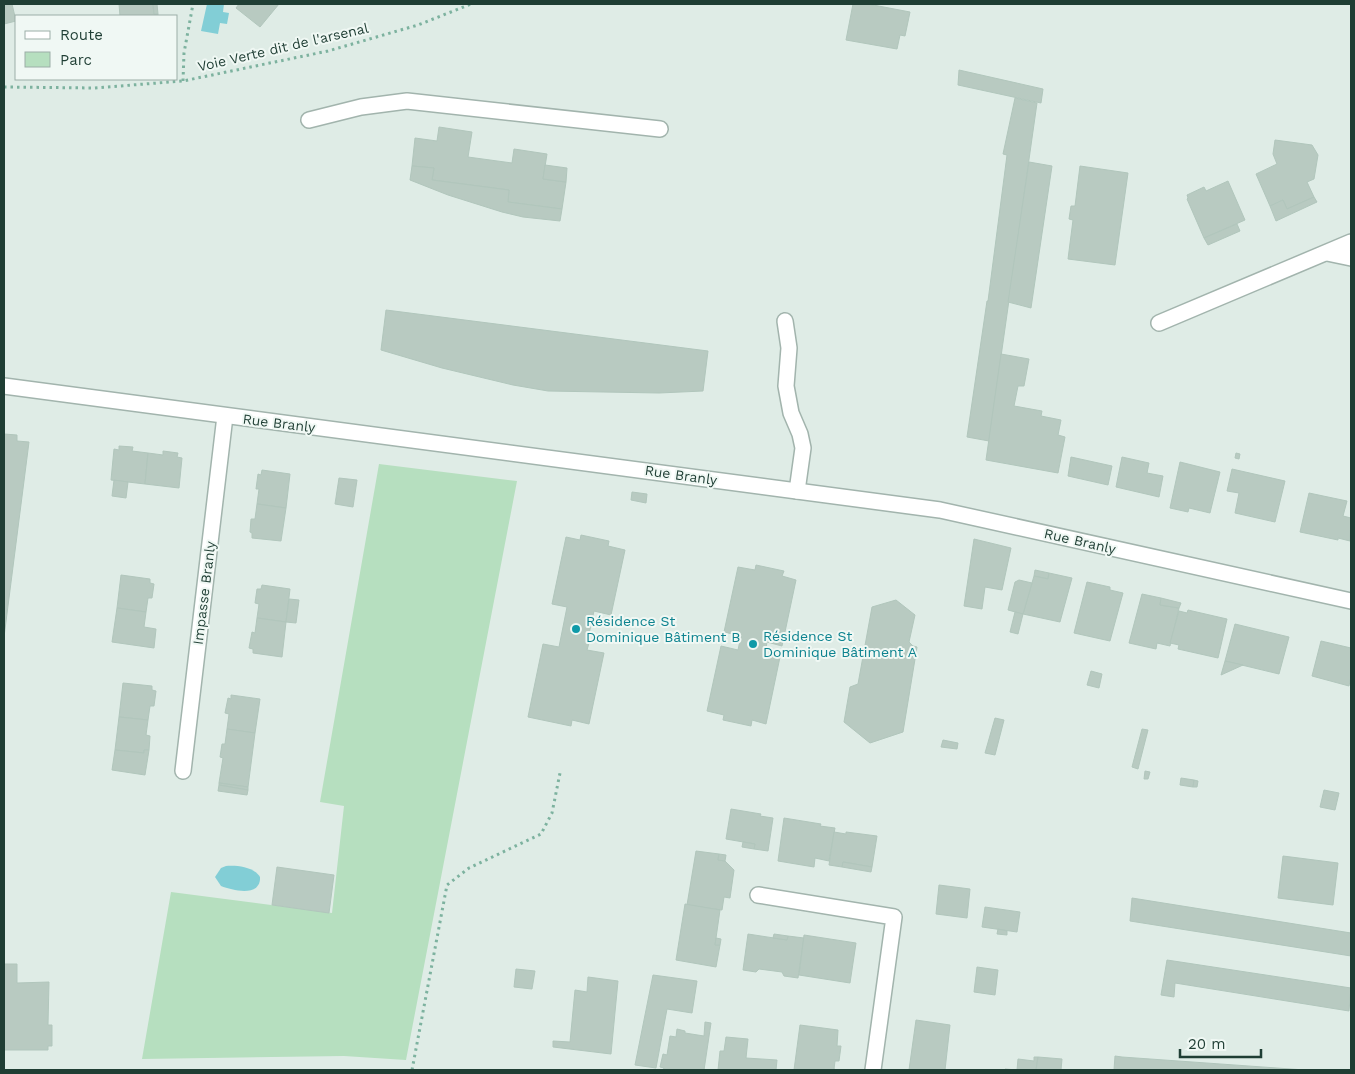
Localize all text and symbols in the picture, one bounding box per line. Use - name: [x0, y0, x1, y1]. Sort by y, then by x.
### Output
- legend: [15, 15, 178, 80]
- street label: Voie Verte dit de l'arsenal: [196, 19, 371, 74]
- text: Route: [60, 26, 103, 44]
- text: Parc: [60, 51, 92, 69]
- street label: Rue Branly: [242, 411, 317, 435]
- street label: Rue Branly: [644, 462, 719, 488]
- street label: Rue Branly: [1043, 525, 1118, 557]
- street label: Impasse Branly: [190, 540, 218, 646]
- place label: Résidence St Dominique Bâtiment B: [586, 613, 740, 645]
- marker: Résidence St Dominique Bâtiment B: [570, 623, 582, 635]
- place label: Résidence St Dominique Bâtiment A: [763, 628, 917, 660]
- marker: Résidence St Dominique Bâtiment A: [747, 638, 759, 650]
- scale bar: [1180, 1026, 1261, 1058]
- text: 20 m: [1188, 1035, 1226, 1053]

